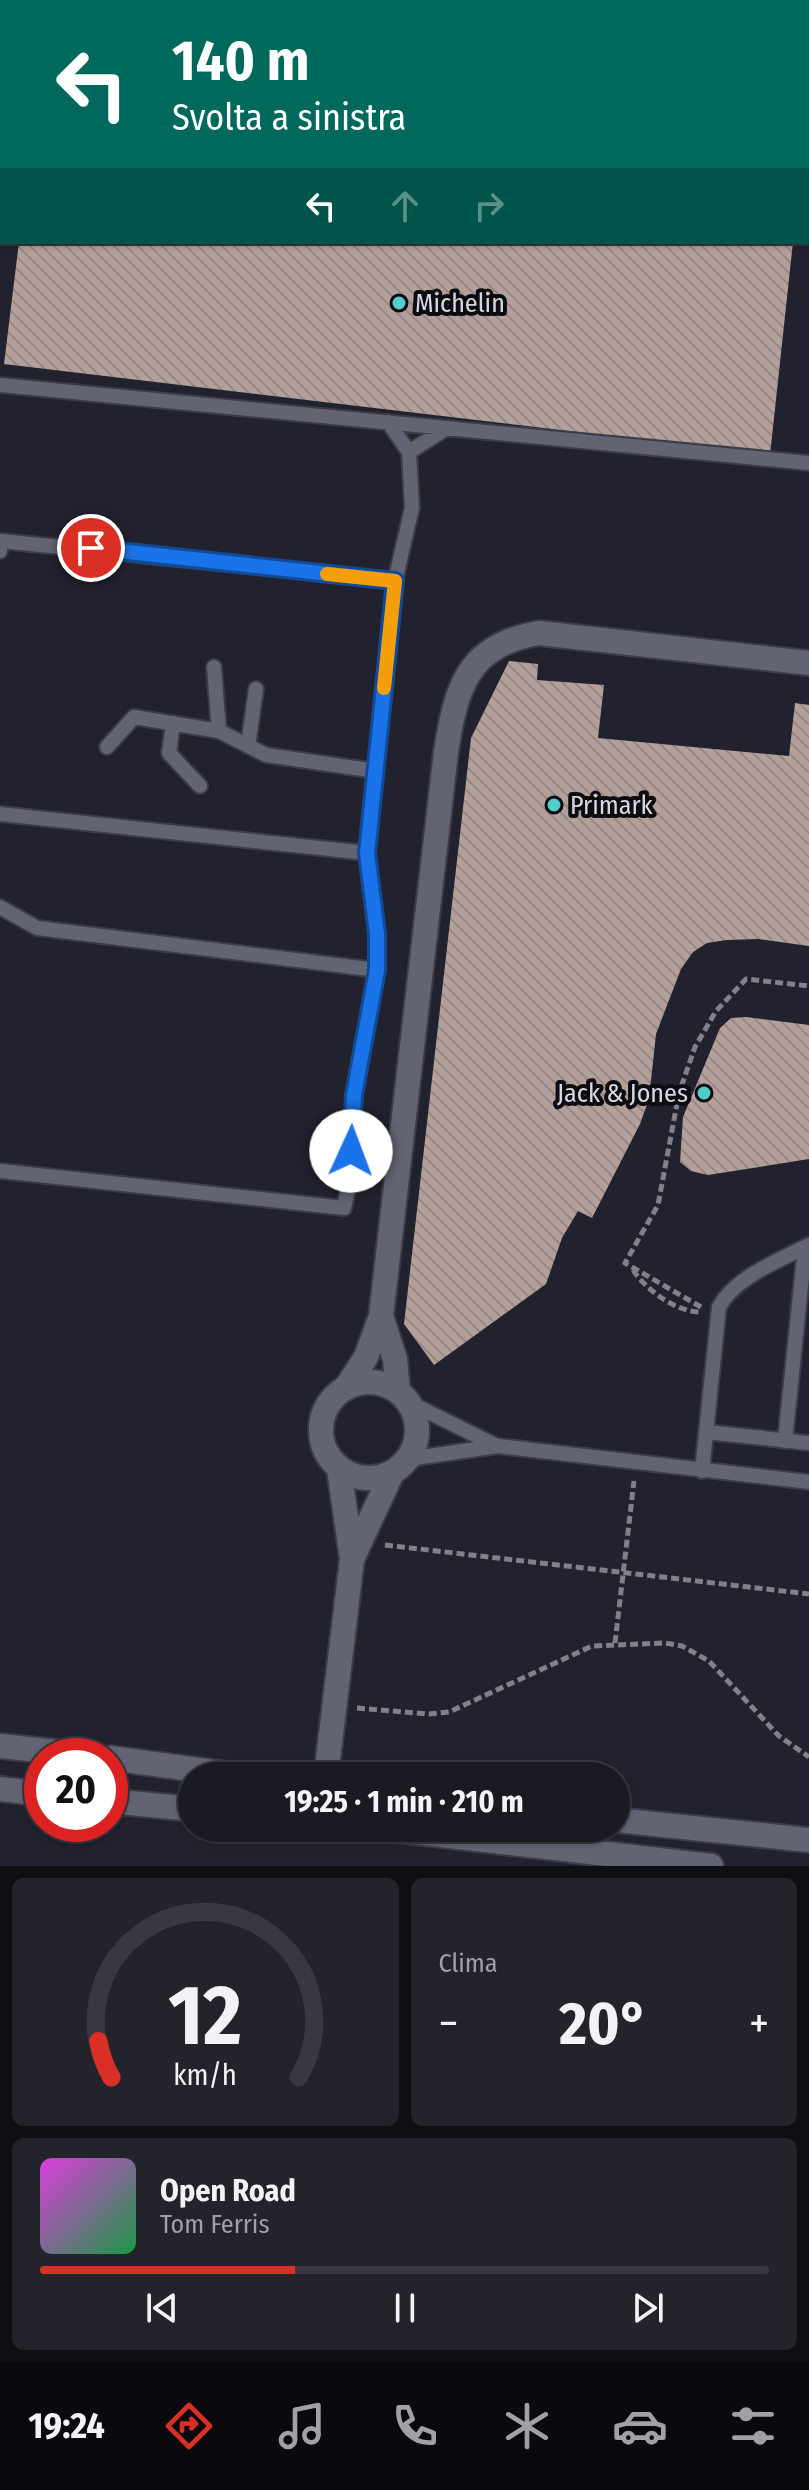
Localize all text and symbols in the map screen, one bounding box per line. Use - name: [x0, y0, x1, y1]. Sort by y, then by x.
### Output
- text: 140 m: [172, 28, 309, 95]
- icon: left: [40, 32, 144, 136]
- text: Svolta a sinistra: [172, 96, 406, 140]
- icon: left: [299, 184, 343, 228]
- icon: ahead: [383, 184, 427, 228]
- icon: right: [467, 184, 511, 228]
- place label: Michelin: [415, 288, 505, 319]
- marker: Michelin: [390, 294, 408, 312]
- pin: [57, 514, 125, 582]
- icon: arrive: [69, 526, 113, 570]
- place label: Primark: [570, 790, 654, 821]
- marker: Primark: [545, 796, 563, 814]
- place label: Jack & Jones: [557, 1078, 688, 1109]
- marker: Jack & Jones: [695, 1084, 713, 1102]
- position arrow: [309, 1109, 393, 1193]
- speed limit sign: 20: [24, 1738, 128, 1842]
- text: 19:25 · 1 min · 210 m: [284, 1784, 524, 1820]
- text: Clima: [439, 1948, 498, 1979]
- text: 12: [168, 1966, 242, 2066]
- text: 20°: [559, 1988, 648, 2060]
- text: −: [439, 1997, 458, 2050]
- text: +: [749, 1997, 769, 2050]
- text: km/h: [173, 2058, 237, 2093]
- text: Open Road: [160, 2173, 296, 2209]
- text: Tom Ferris: [160, 2209, 270, 2240]
- icon: previous: [140, 2286, 184, 2330]
- icon: pause: [383, 2286, 427, 2330]
- icon: next: [626, 2286, 670, 2330]
- icon: directions: [161, 2398, 217, 2454]
- icon: music: [274, 2398, 330, 2454]
- icon: phone: [387, 2398, 443, 2454]
- icon: climate: [499, 2398, 555, 2454]
- icon: car: [612, 2398, 668, 2454]
- icon: filters: [725, 2398, 781, 2454]
- text: 19:24: [28, 2404, 105, 2448]

